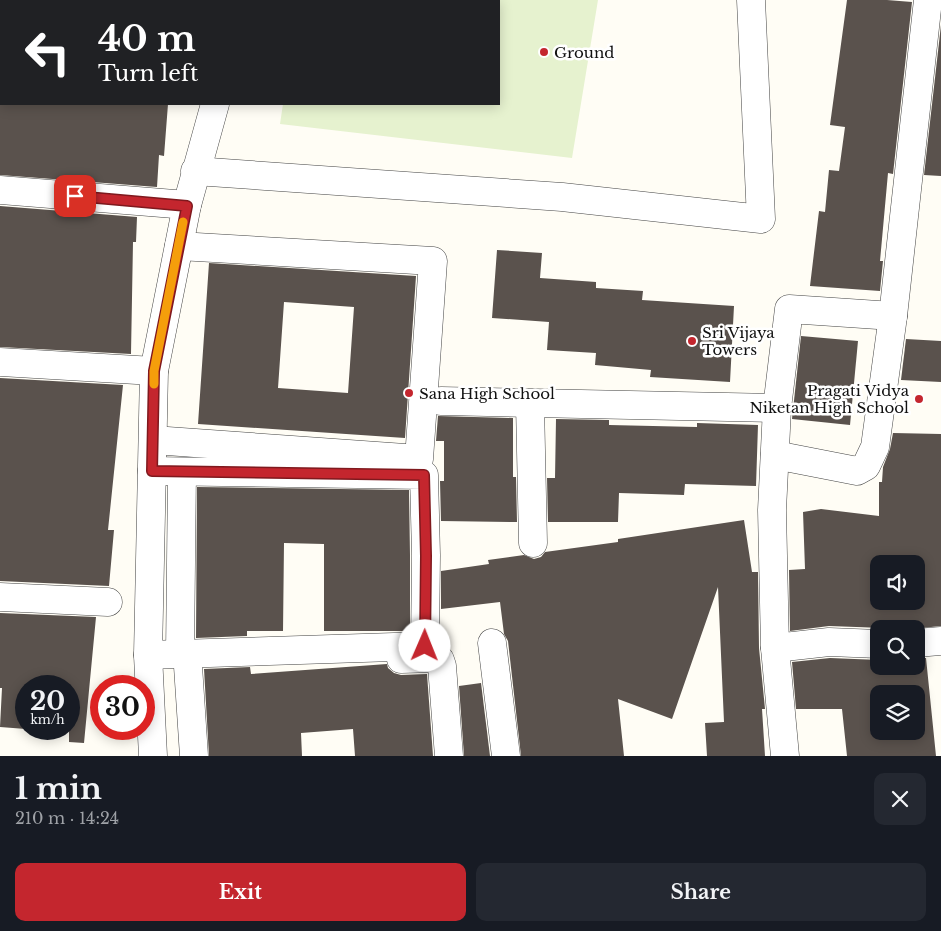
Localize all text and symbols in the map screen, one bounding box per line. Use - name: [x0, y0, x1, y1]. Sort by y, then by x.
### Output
- text: 40 m: [98, 17, 196, 60]
- icon: left: [15, 20, 80, 85]
- place label: Ground: [554, 43, 614, 62]
- marker: Ground: [538, 46, 550, 58]
- text: Turn left: [98, 60, 198, 87]
- pin: [54, 175, 96, 217]
- icon: arrive: [61, 182, 89, 210]
- place label: Sri Vijaya Towers: [702, 323, 775, 359]
- marker: Sri Vijaya Towers: [686, 335, 698, 347]
- place label: Pragati Vidya Niketan High School: [750, 381, 910, 417]
- place label: Sana High School: [419, 384, 555, 403]
- marker: Sana High School: [403, 387, 415, 399]
- marker: Pragati Vidya Niketan High School: [913, 393, 925, 405]
- map controls: [870, 555, 925, 740]
- button: sound: [870, 555, 925, 610]
- position arrow: [398, 619, 450, 671]
- button: search: [870, 620, 925, 675]
- speed limit sign: 30: [90, 675, 155, 740]
- button: layers: [870, 685, 925, 740]
- text: 20: [30, 686, 65, 717]
- text: km/h: [30, 712, 65, 727]
- text: 1 min: [15, 770, 102, 807]
- button: close: [874, 773, 926, 825]
- text: 210 m · 14:24: [15, 808, 119, 828]
- button: Exit: [15, 863, 466, 921]
- button: Share: [476, 863, 926, 921]

